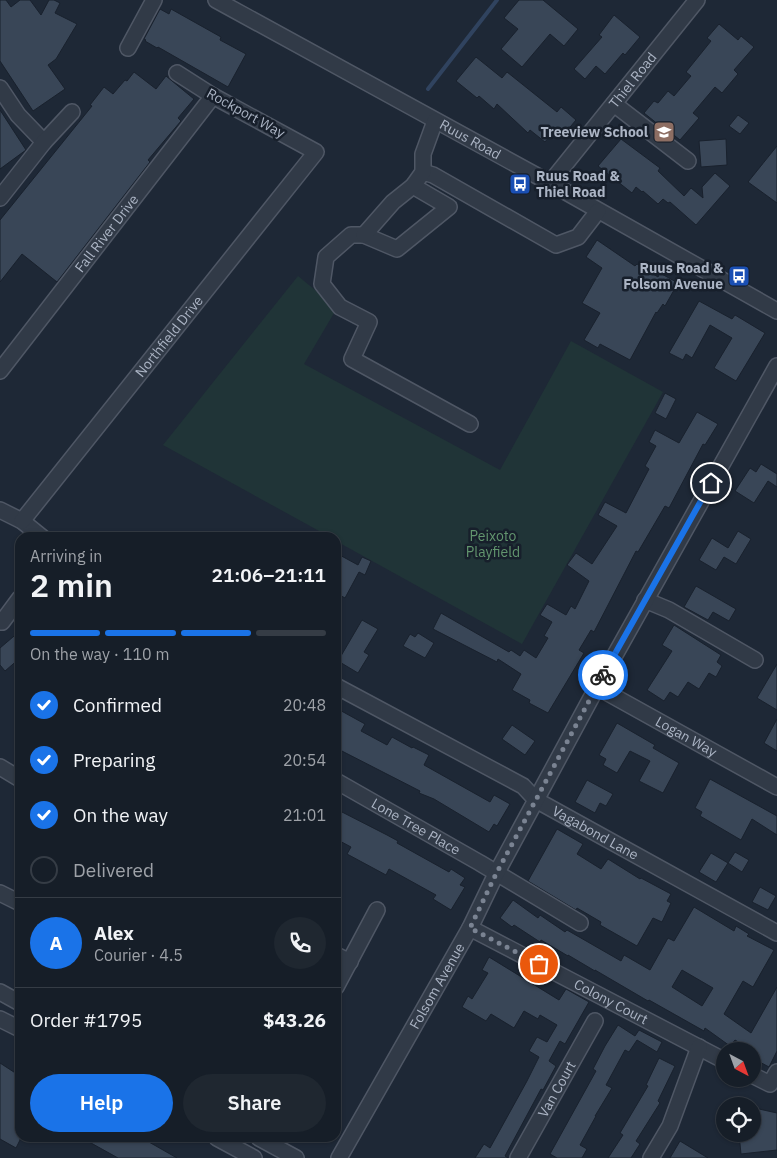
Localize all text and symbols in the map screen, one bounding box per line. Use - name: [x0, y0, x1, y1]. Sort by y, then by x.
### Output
- street label: Thiel Road: [605, 49, 660, 112]
- street label: Rockport Way: [204, 84, 288, 142]
- street label: Ruus Road: [437, 115, 504, 163]
- school or university icon: Treeview School: [652, 120, 676, 144]
- place label: Treeview School: [541, 123, 648, 141]
- place label: Ruus Road & Thiel Road: [536, 167, 620, 201]
- bus stop icon: Ruus Road & Thiel Road: [508, 172, 532, 196]
- street label: Fall River Drive: [71, 191, 142, 276]
- place label: Ruus Road & Folsom Avenue: [623, 259, 724, 293]
- bus stop icon: Ruus Road & Folsom Avenue: [727, 264, 751, 288]
- street label: Northfield Drive: [131, 292, 207, 381]
- pin: [690, 462, 732, 504]
- icon: home: [697, 469, 725, 497]
- park label: Peixoto Playfield: [466, 527, 520, 561]
- text: Arriving in: [30, 546, 102, 566]
- text: 21:06–21:11: [212, 563, 326, 587]
- text: 2 min: [30, 564, 113, 606]
- text: On the way · 110 m: [30, 644, 169, 664]
- courier: [578, 650, 628, 700]
- icon: bike: [589, 661, 617, 689]
- icon: check: [30, 691, 58, 719]
- text: Confirmed: [73, 693, 162, 717]
- text: 20:48: [283, 695, 326, 715]
- street label: Logan Way: [652, 712, 720, 761]
- icon: check: [30, 746, 58, 774]
- text: Preparing: [73, 748, 155, 772]
- text: 20:54: [283, 750, 326, 770]
- street label: Lone Tree Place: [368, 794, 464, 859]
- icon: check: [30, 801, 58, 829]
- street label: Vagabond Lane: [549, 802, 642, 864]
- text: On the way: [73, 803, 168, 827]
- text: 21:01: [283, 805, 326, 825]
- text: Delivered: [73, 858, 154, 882]
- button: phone: [274, 917, 326, 969]
- text: Alex: [94, 921, 134, 945]
- text: A: [49, 931, 63, 955]
- street label: Folsom Avenue: [405, 939, 469, 1032]
- pin: [518, 943, 560, 985]
- text: Courier · 4.5: [94, 945, 183, 965]
- icon: bag: [525, 950, 553, 978]
- street label: Colony Court: [571, 975, 651, 1028]
- text: Order #1795: [30, 1008, 142, 1032]
- text: $43.26: [263, 1008, 326, 1032]
- north arrow: [716, 1042, 761, 1088]
- map controls: [716, 1042, 761, 1142]
- street label: Van Court: [534, 1058, 580, 1120]
- button: Help: [30, 1074, 173, 1132]
- button: Share: [183, 1074, 326, 1132]
- button: locate: [716, 1097, 761, 1142]

